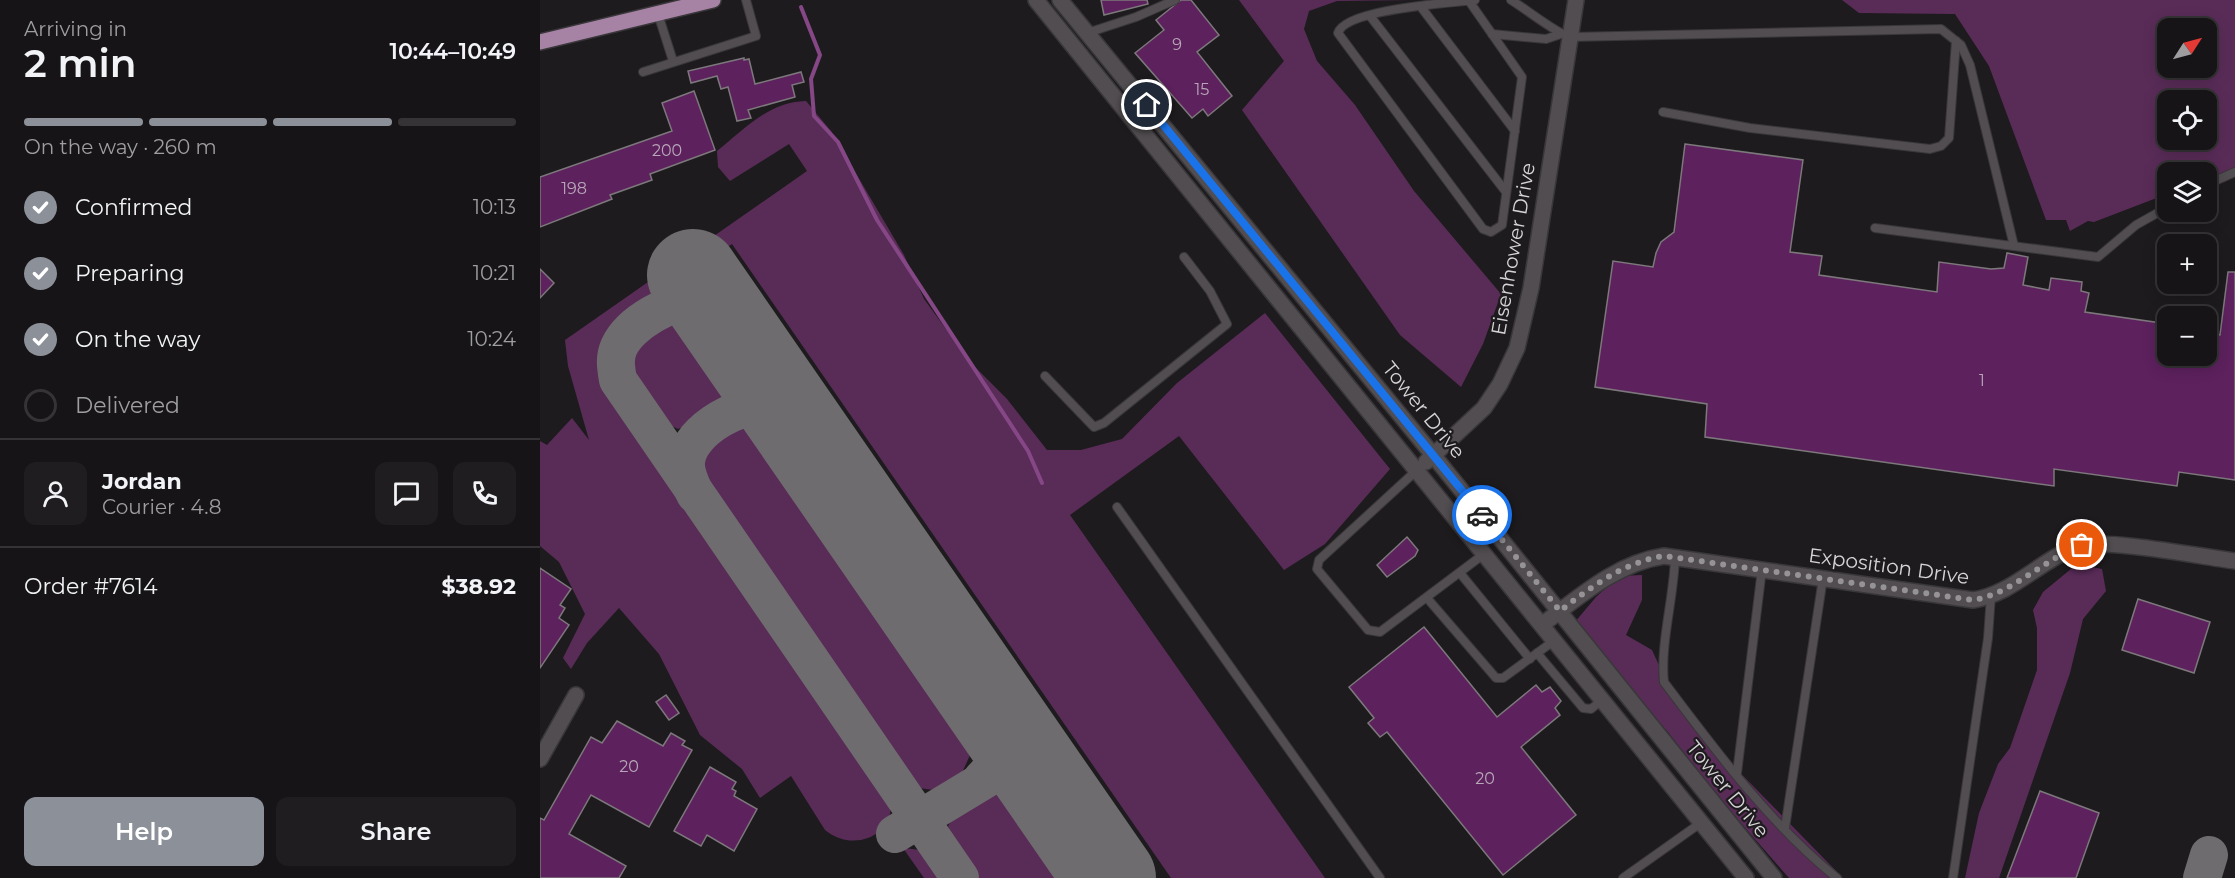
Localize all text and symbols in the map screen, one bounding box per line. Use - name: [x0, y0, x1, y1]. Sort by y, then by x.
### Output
- text: Arriving in: [24, 17, 127, 41]
- north arrow: [2157, 18, 2217, 78]
- map controls: [2157, 18, 2217, 366]
- house number: 9: [1172, 35, 1182, 54]
- text: 10:44–10:49: [390, 38, 516, 65]
- text: 2 min: [24, 39, 137, 87]
- pin: [1121, 79, 1172, 130]
- house number: 15: [1195, 80, 1209, 99]
- icon: home: [1130, 88, 1163, 121]
- button: locate: [2157, 90, 2217, 150]
- text: On the way · 260 m: [24, 135, 217, 159]
- house number: 200: [652, 141, 682, 160]
- street label: Eisenhower Drive: [1486, 161, 1540, 337]
- button: layers: [2157, 162, 2217, 222]
- house number: 198: [561, 179, 587, 198]
- icon: check: [24, 191, 57, 224]
- text: Confirmed: [75, 194, 192, 221]
- text: 10:13: [473, 195, 516, 219]
- button: +: [2157, 234, 2217, 294]
- icon: check: [24, 257, 57, 290]
- text: Preparing: [75, 260, 184, 287]
- text: 10:21: [473, 261, 516, 285]
- button: −: [2157, 306, 2217, 366]
- icon: check: [24, 323, 57, 356]
- text: On the way: [75, 326, 200, 353]
- text: 10:24: [467, 327, 516, 351]
- street label: Tower Drive: [1378, 357, 1470, 463]
- house number: 1: [1979, 371, 1985, 390]
- text: Delivered: [75, 392, 180, 419]
- button: person: [24, 462, 87, 525]
- button: chat: [375, 462, 438, 525]
- button: phone: [453, 462, 516, 525]
- text: Jordan: [102, 468, 182, 495]
- courier: [1452, 485, 1512, 545]
- text: Courier · 4.8: [102, 495, 221, 519]
- icon: car: [1466, 499, 1499, 532]
- pin: [2056, 519, 2107, 570]
- icon: bag: [2065, 528, 2098, 561]
- street label: Exposition Drive: [1807, 543, 1971, 589]
- text: Order #7614: [24, 573, 158, 600]
- text: $38.92: [442, 573, 516, 600]
- street label: Tower Drive: [1682, 736, 1774, 842]
- house number: 20: [619, 757, 639, 776]
- house number: 20: [1475, 769, 1495, 788]
- button: Help: [24, 797, 264, 866]
- button: Share: [276, 797, 516, 866]

